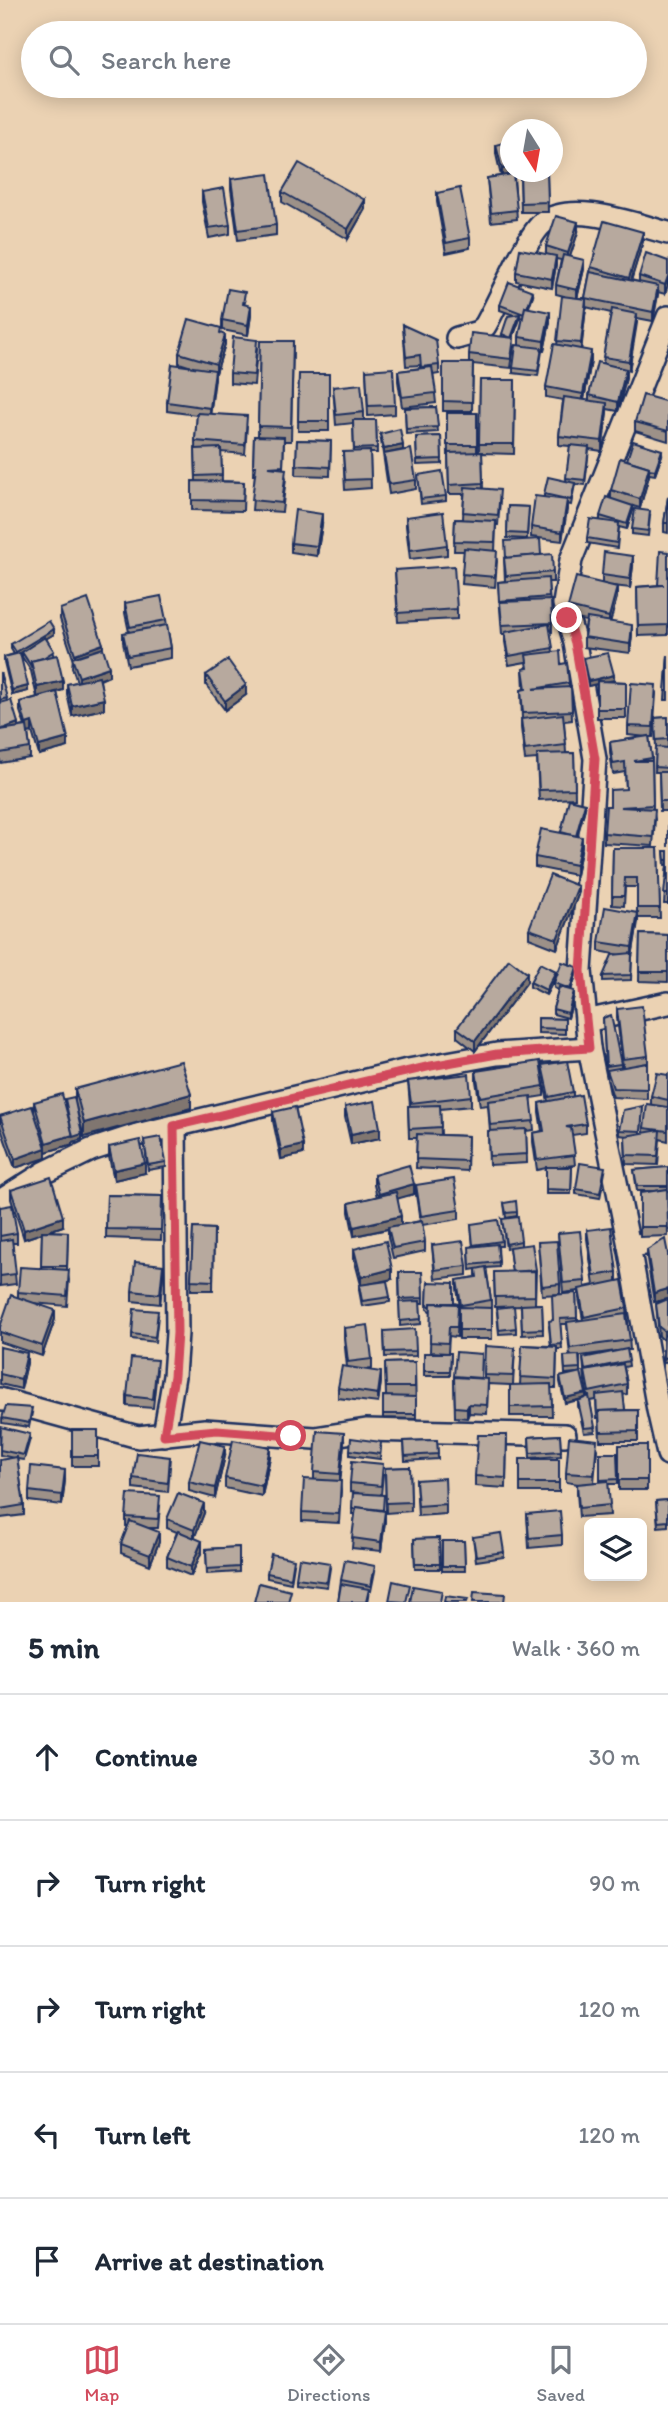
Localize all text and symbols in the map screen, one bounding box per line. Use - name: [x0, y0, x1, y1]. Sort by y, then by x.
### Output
- search box: [21, 21, 647, 98]
- icon: search: [45, 41, 83, 79]
- text: Search here: [101, 44, 231, 76]
- north arrow: [500, 119, 563, 182]
- route end: [551, 602, 582, 633]
- route start: [275, 1420, 306, 1451]
- map controls: [584, 1518, 647, 1581]
- button: layers: [584, 1518, 647, 1581]
- text: 5 min: [28, 1629, 99, 1666]
- text: Walk · 360 m: [512, 1634, 640, 1662]
- icon: ahead: [28, 1738, 66, 1776]
- text: Continue: [95, 1741, 198, 1773]
- text: 30 m: [589, 1743, 640, 1771]
- icon: right: [28, 1864, 66, 1902]
- text: Turn right: [95, 1867, 206, 1899]
- text: 90 m: [589, 1869, 640, 1897]
- icon: right: [28, 1990, 66, 2028]
- text: Turn right: [95, 1993, 206, 2025]
- text: 120 m: [579, 1995, 640, 2023]
- icon: left: [28, 2116, 66, 2154]
- text: Turn left: [95, 2119, 191, 2151]
- text: 120 m: [579, 2121, 640, 2149]
- icon: arrive: [28, 2242, 66, 2280]
- text: Arrive at destination: [95, 2245, 324, 2277]
- tab: Map: [83, 2341, 121, 2406]
- tab: Directions: [287, 2341, 371, 2406]
- tab: Saved: [537, 2341, 585, 2406]

